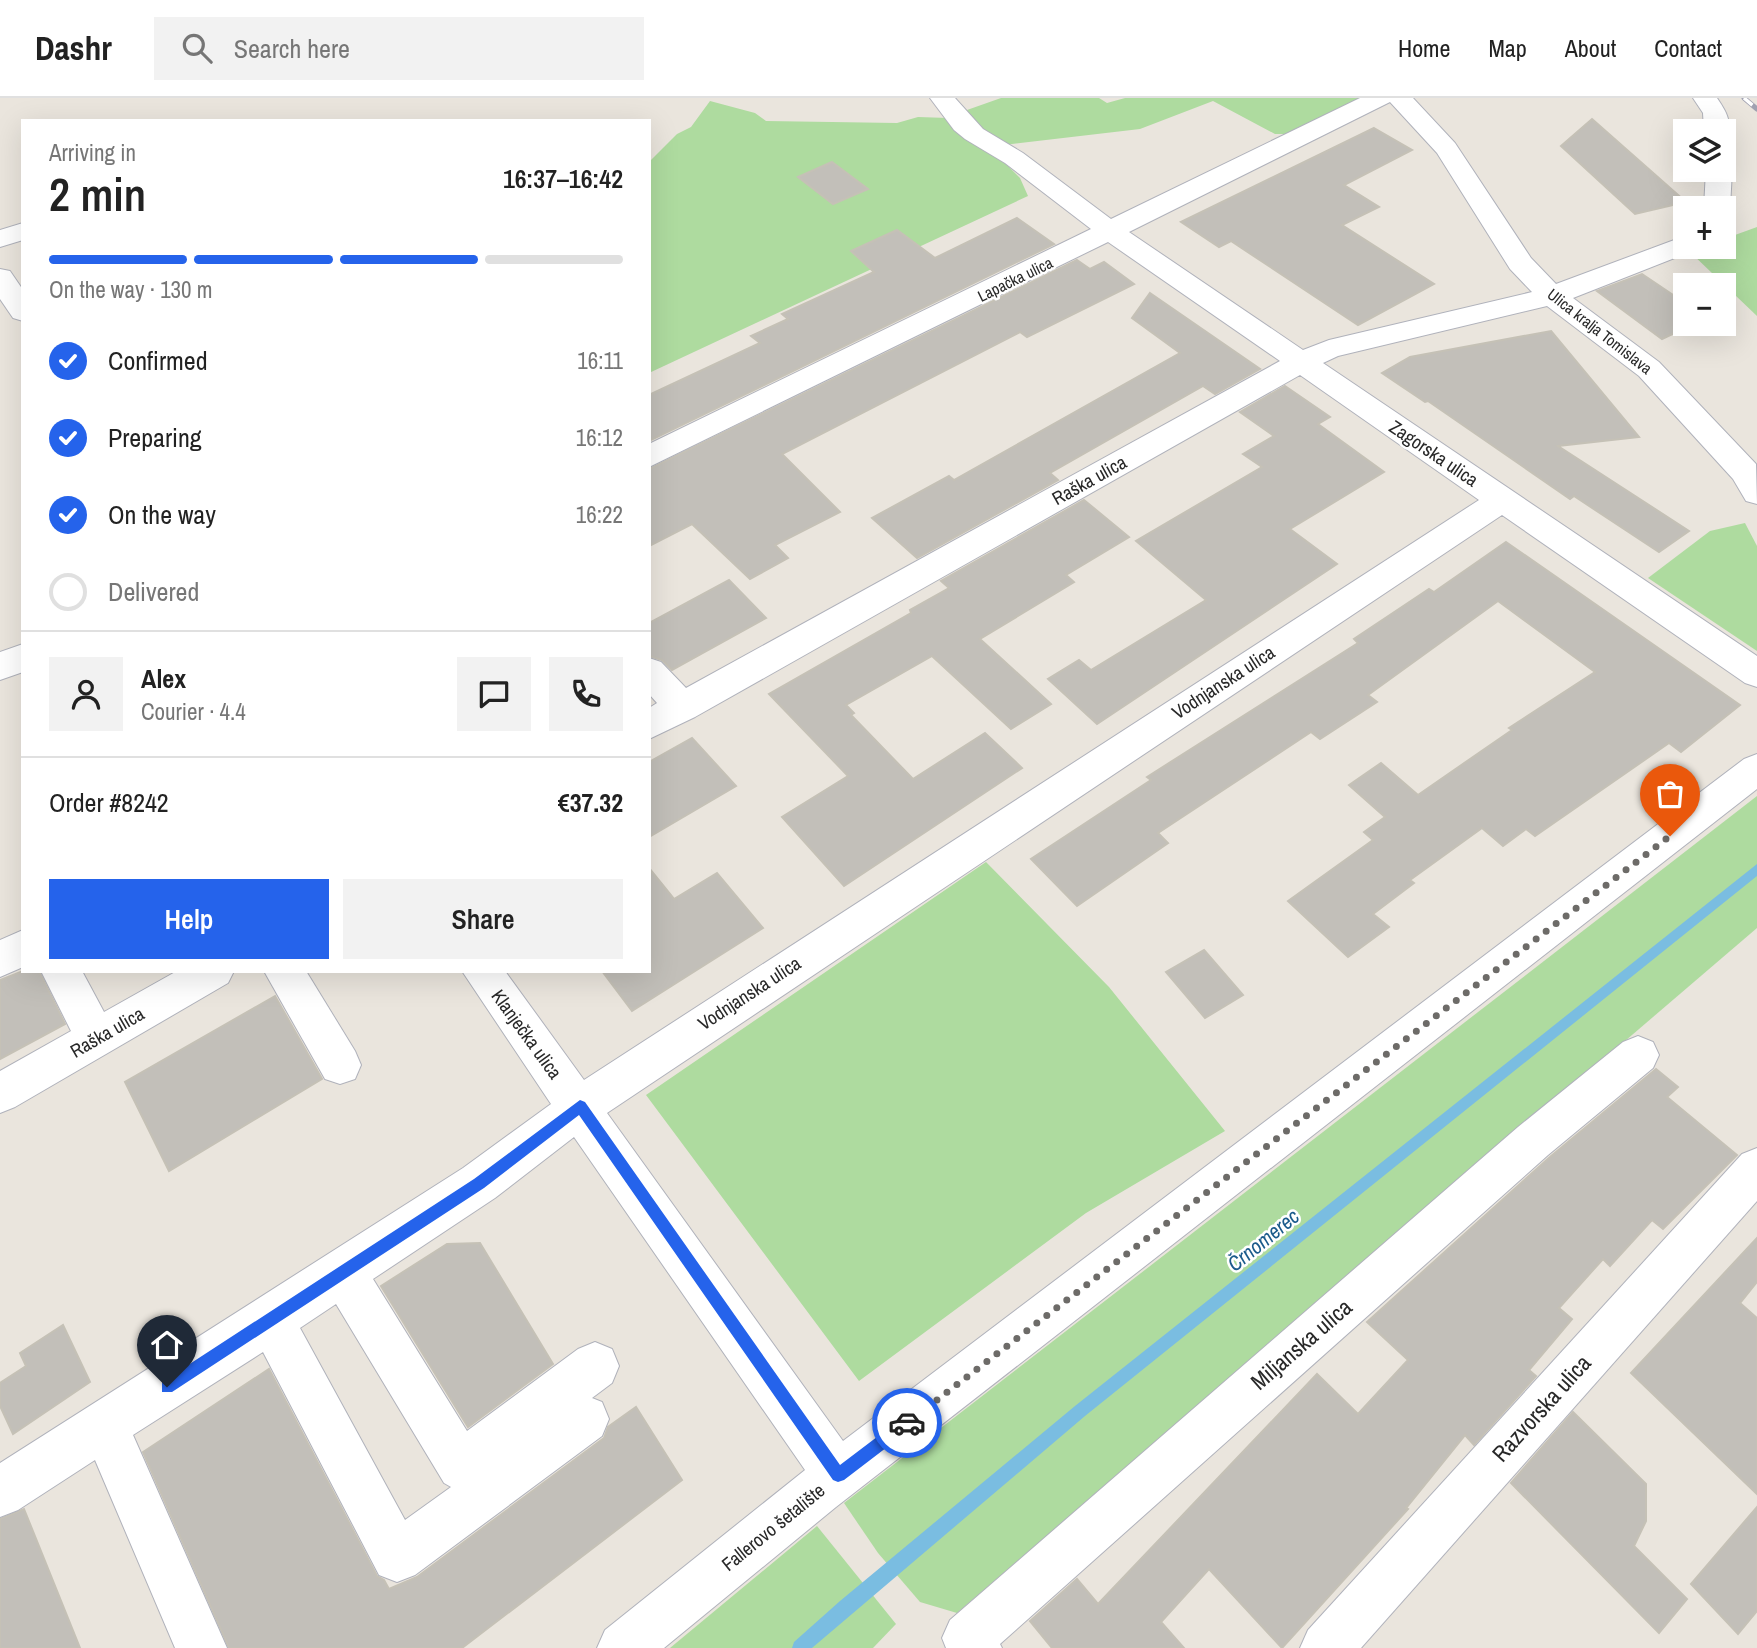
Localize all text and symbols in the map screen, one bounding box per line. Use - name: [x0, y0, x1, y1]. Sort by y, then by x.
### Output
- search box: [154, 17, 644, 80]
- text: Dashr: [35, 26, 112, 70]
- icon: search: [178, 29, 216, 67]
- text: Search here: [234, 31, 350, 66]
- text: Home: [1398, 32, 1450, 64]
- text: Map: [1488, 32, 1527, 64]
- text: About: [1565, 32, 1616, 64]
- text: Contact: [1654, 32, 1722, 64]
- map controls: [1673, 119, 1736, 336]
- button: layers: [1673, 119, 1736, 182]
- text: Arriving in: [49, 137, 136, 168]
- text: 16:37–16:42: [503, 161, 623, 196]
- text: 2 min: [49, 163, 146, 225]
- button: +: [1673, 196, 1736, 259]
- street label: Lapačka ulica: [974, 251, 1057, 307]
- button: −: [1673, 273, 1736, 336]
- text: On the way · 130 m: [49, 274, 213, 305]
- street label: Ulica kralja Tomislava: [1543, 283, 1658, 379]
- icon: check: [49, 342, 87, 380]
- text: Confirmed: [108, 343, 208, 378]
- text: 16:11: [577, 345, 623, 376]
- street label: Zagorska ulica: [1384, 414, 1484, 493]
- icon: check: [49, 419, 87, 457]
- text: Preparing: [108, 420, 202, 455]
- text: 16:12: [576, 422, 623, 453]
- street label: Raška ulica: [1047, 449, 1131, 511]
- icon: check: [49, 496, 87, 534]
- text: On the way: [108, 497, 216, 532]
- text: 16:22: [576, 499, 623, 530]
- text: Delivered: [108, 574, 199, 609]
- street label: Vodnjanska ulica: [1167, 639, 1280, 725]
- button: person: [49, 657, 123, 731]
- button: chat: [457, 657, 531, 731]
- button: phone: [549, 657, 623, 731]
- text: Alex: [141, 661, 186, 696]
- text: Courier · 4.4: [141, 696, 246, 727]
- pin: [1640, 764, 1700, 836]
- icon: bag: [1651, 775, 1689, 813]
- text: Order #8242: [49, 785, 169, 820]
- text: €37.32: [558, 785, 623, 820]
- button: Help: [49, 879, 329, 959]
- button: Share: [343, 879, 623, 959]
- street label: Vodnjanska ulica: [693, 950, 806, 1036]
- street label: Klanječka ulica: [486, 984, 569, 1084]
- street label: Raška ulica: [65, 1000, 149, 1064]
- water label: Črnomerec: [1221, 1202, 1306, 1278]
- street label: Miljanska ulica: [1244, 1291, 1359, 1397]
- pin: [137, 1315, 197, 1387]
- icon: home: [148, 1326, 186, 1364]
- street label: Razvorska ulica: [1485, 1347, 1598, 1468]
- courier: [872, 1388, 942, 1458]
- icon: car: [888, 1404, 926, 1442]
- street label: Fallerovo šetalište: [716, 1477, 830, 1577]

